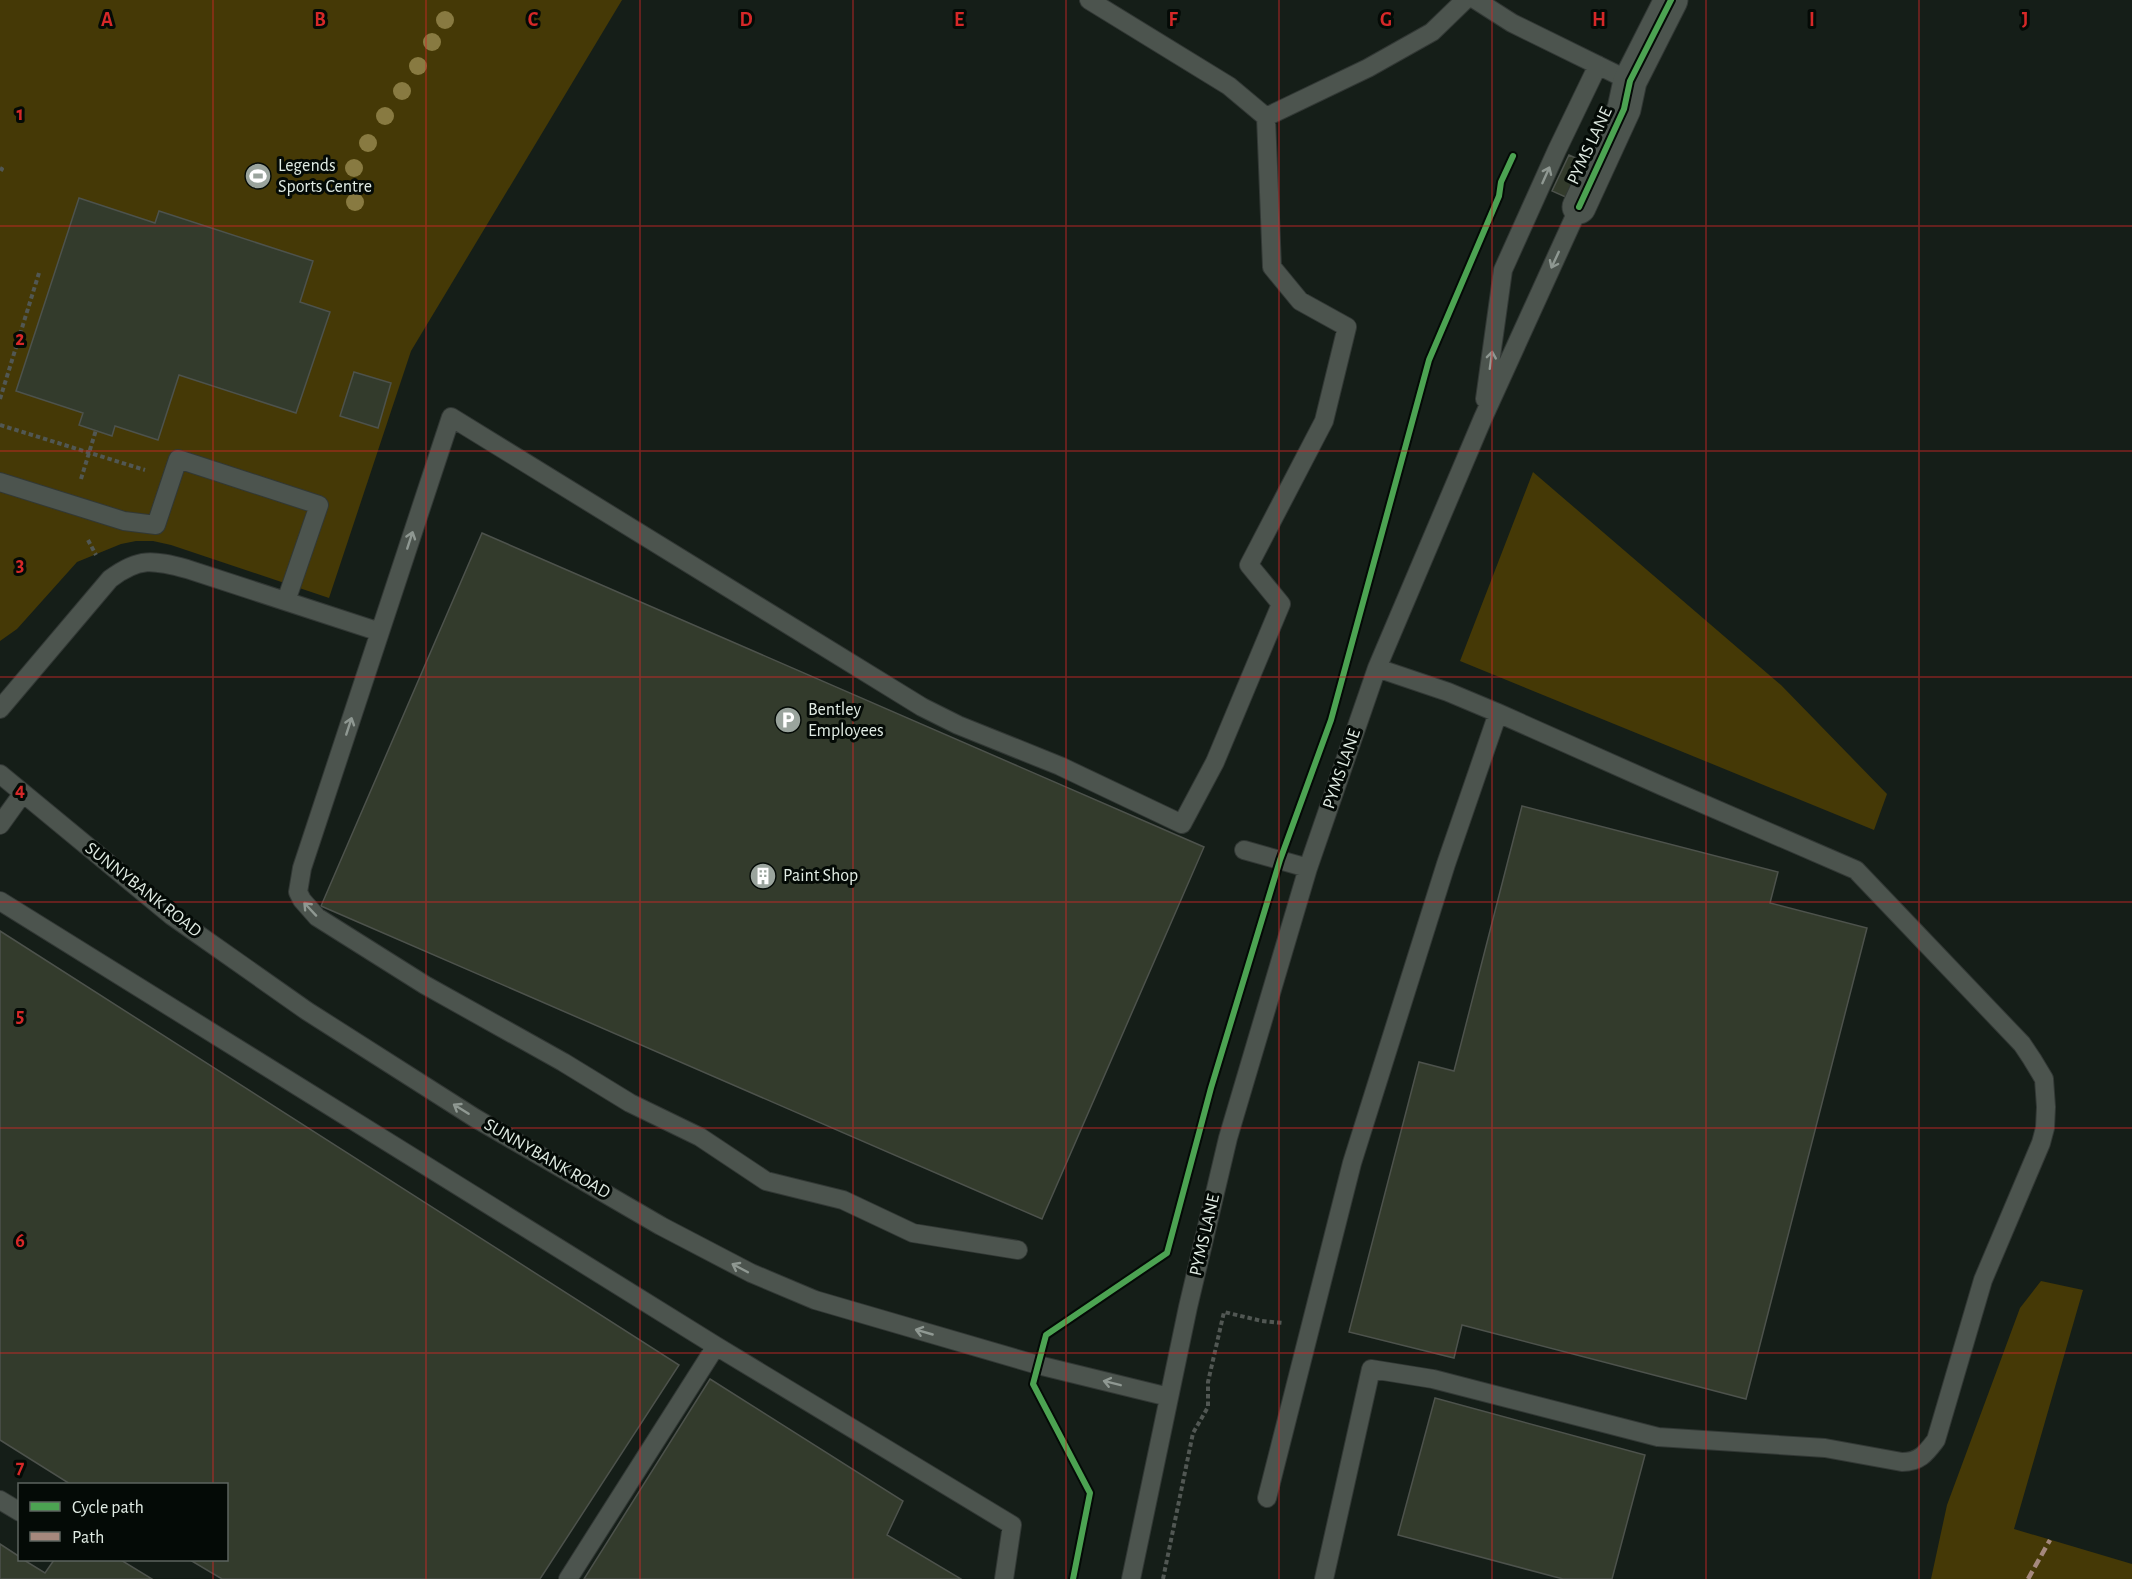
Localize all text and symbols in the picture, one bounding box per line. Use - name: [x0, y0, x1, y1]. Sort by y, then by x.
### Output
- text: A: [101, 10, 113, 30]
- text: B: [314, 10, 326, 30]
- text: C: [528, 10, 539, 30]
- text: D: [739, 10, 753, 30]
- text: E: [954, 10, 964, 30]
- text: F: [1168, 10, 1178, 30]
- text: G: [1380, 10, 1392, 30]
- text: H: [1592, 10, 1606, 30]
- text: I: [1809, 10, 1815, 30]
- text: J: [2022, 10, 2028, 30]
- text: 1: [16, 104, 24, 124]
- street label: PYMS LANE: [1564, 104, 1616, 187]
- place label: Legends Sports Centre: [278, 157, 372, 196]
- sports icon: Legends Sports Centre: [243, 161, 273, 191]
- one-way arrow: [1540, 167, 1552, 185]
- one-way arrow: [1548, 251, 1559, 269]
- text: 2: [15, 329, 25, 349]
- one-way arrow: [1485, 351, 1496, 371]
- one-way arrow: [405, 531, 416, 550]
- text: 3: [16, 555, 24, 575]
- place label: Bentley Employees: [808, 701, 884, 740]
- parking icon: Bentley Employees: [773, 705, 803, 735]
- one-way arrow: [344, 717, 355, 736]
- street label: PYMS LANE: [1320, 726, 1364, 811]
- text: 4: [15, 780, 25, 800]
- street label: SUNNYBANK ROAD: [81, 839, 205, 941]
- building icon: Paint Shop: [748, 861, 778, 891]
- place label: Paint Shop: [783, 867, 858, 885]
- one-way arrow: [303, 901, 317, 916]
- text: 5: [16, 1006, 24, 1026]
- one-way arrow: [453, 1102, 470, 1115]
- street label: SUNNYBANK ROAD: [481, 1116, 613, 1202]
- street label: PYMS LANE: [1187, 1192, 1223, 1278]
- text: 6: [15, 1231, 25, 1251]
- one-way arrow: [732, 1262, 749, 1274]
- one-way arrow: [915, 1326, 934, 1337]
- one-way arrow: [1103, 1377, 1122, 1389]
- text: 7: [16, 1457, 25, 1477]
- legend: [18, 1483, 228, 1561]
- text: Cycle path: [72, 1499, 144, 1517]
- text: Path: [72, 1529, 104, 1547]

